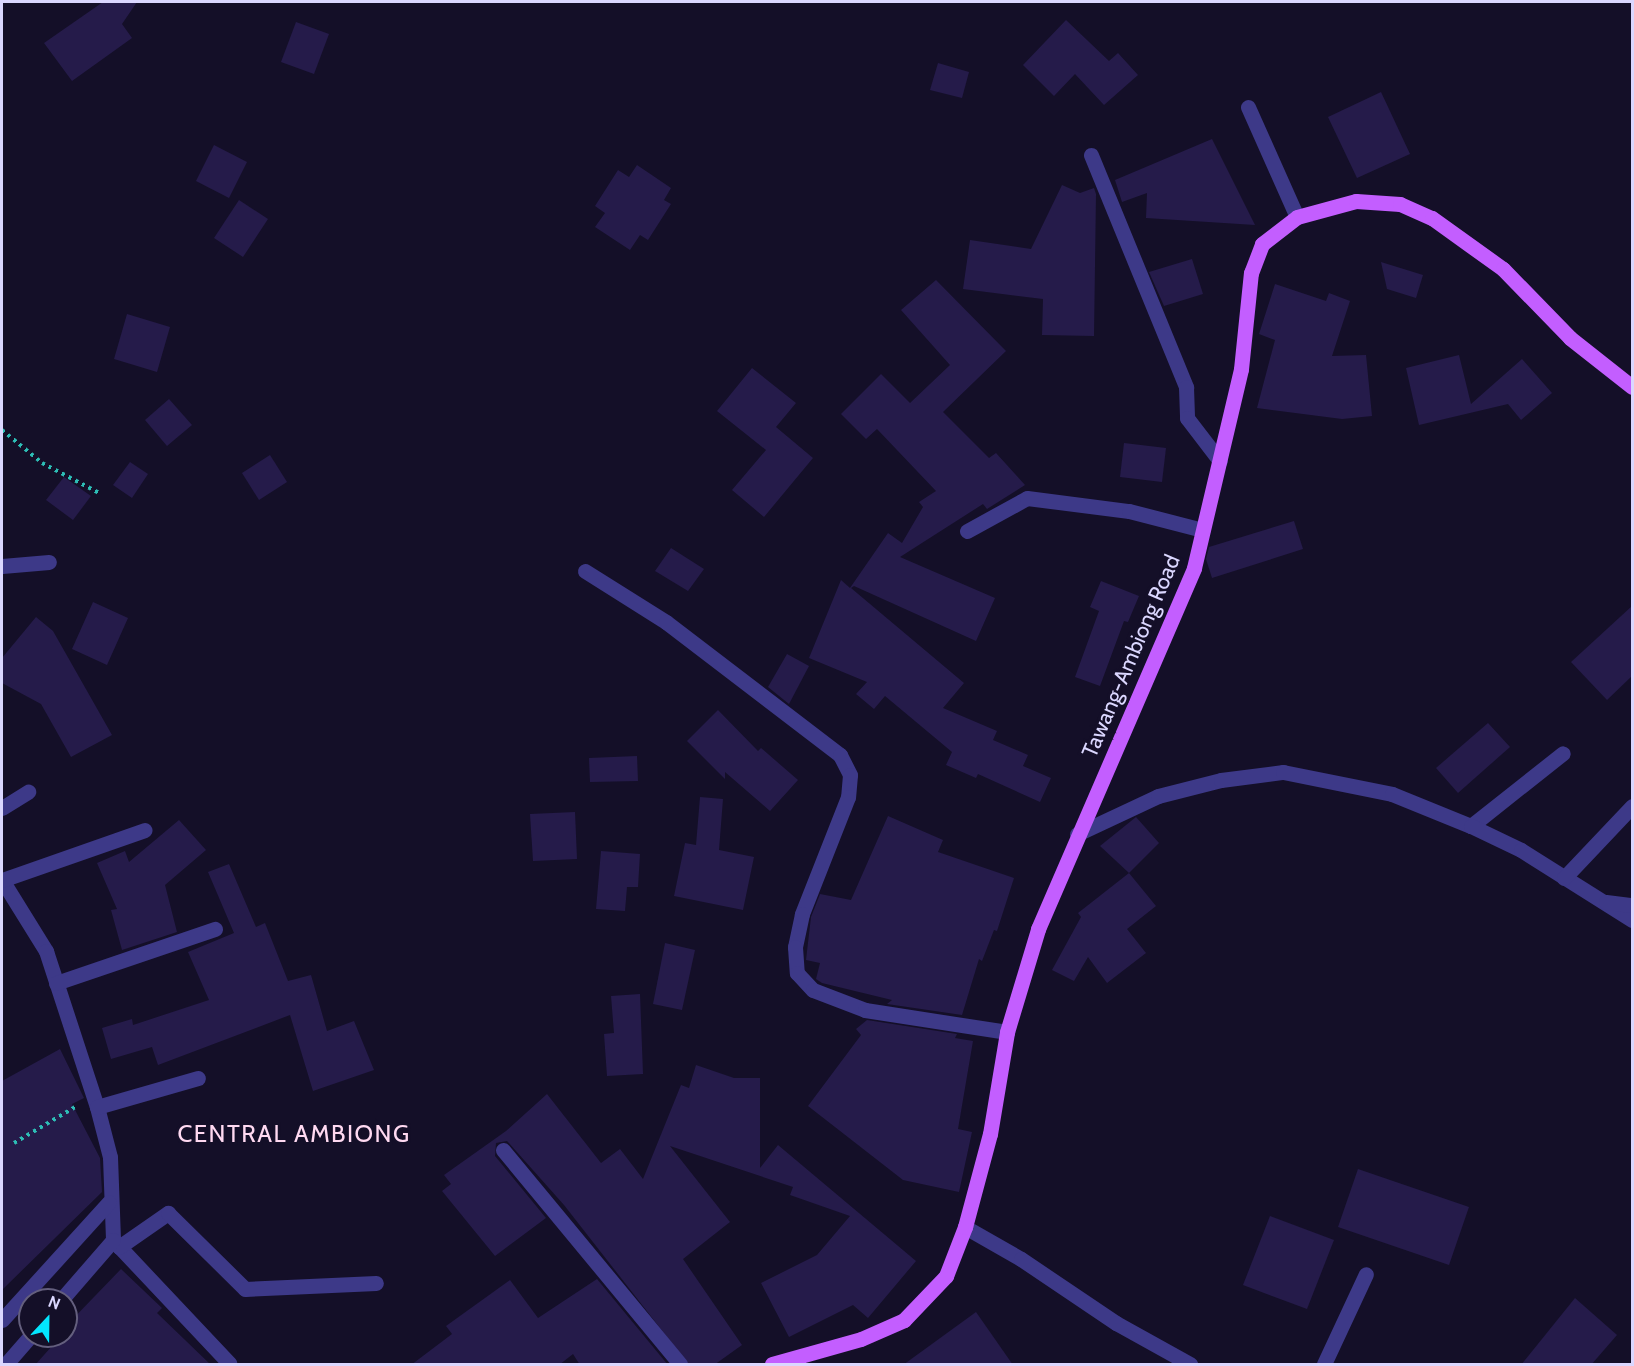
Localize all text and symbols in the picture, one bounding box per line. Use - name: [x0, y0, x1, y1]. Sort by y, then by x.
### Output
- street label: Tawang-Ambiong Road: [1076, 551, 1186, 761]
- district label: CENTRAL AMBIONG: [177, 1120, 411, 1148]
- north arrow: [18, 1288, 78, 1348]
- text: N: [45, 1292, 63, 1314]

